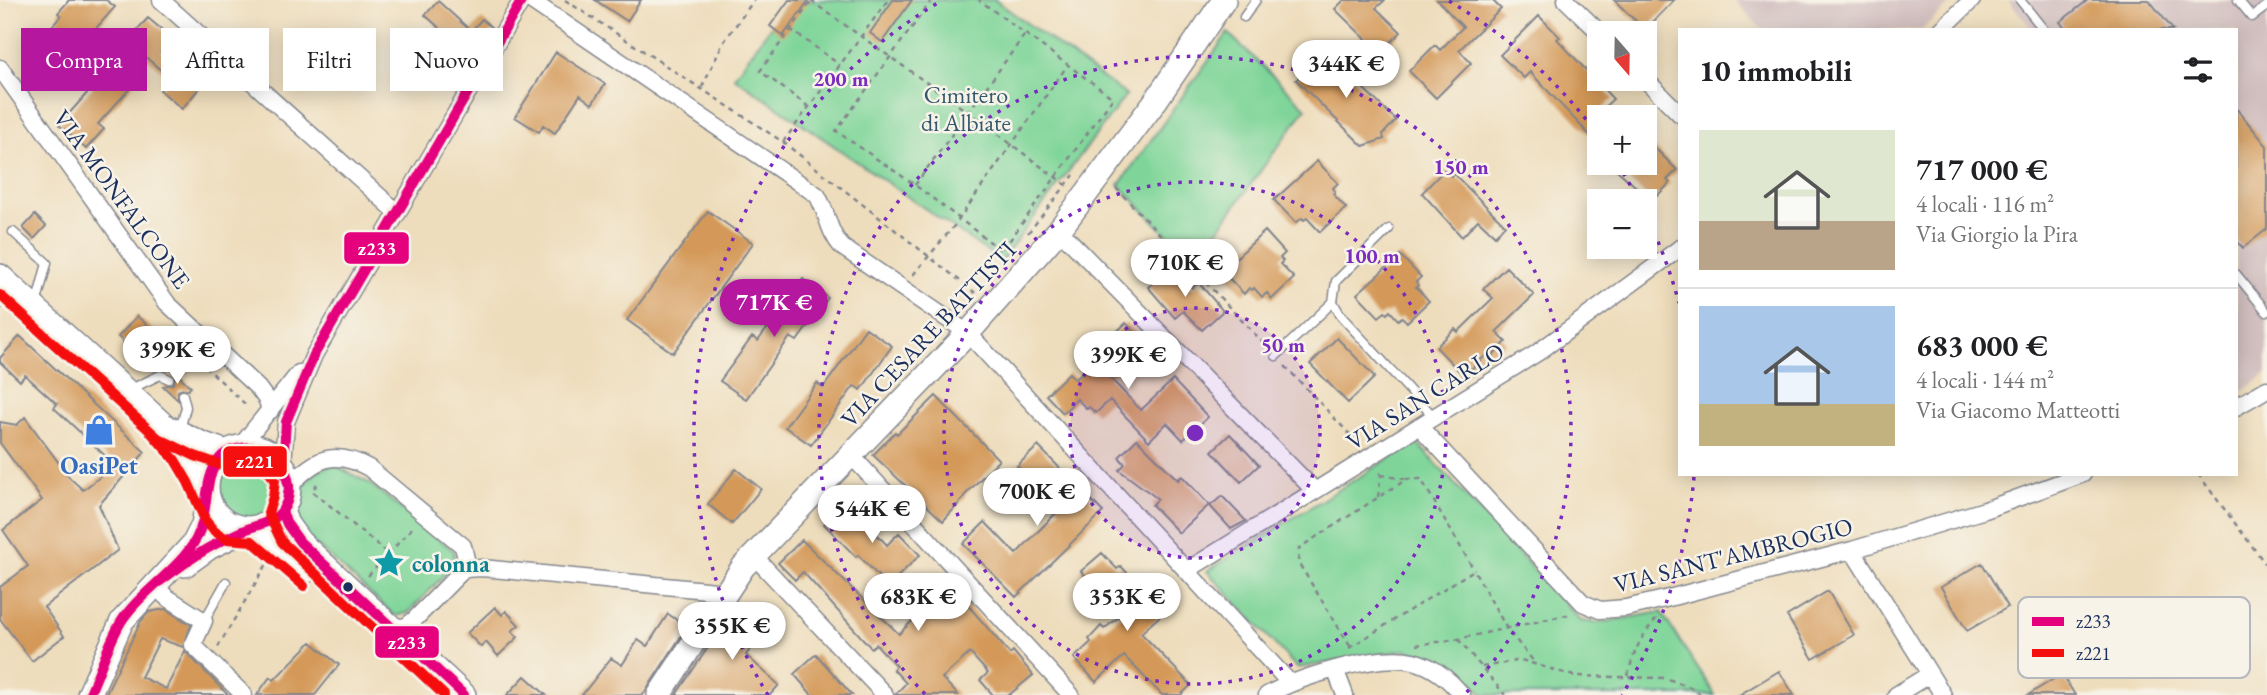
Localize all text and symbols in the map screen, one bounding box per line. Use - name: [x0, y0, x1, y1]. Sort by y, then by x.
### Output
- north arrow: [1587, 21, 1657, 91]
- map controls: [1587, 21, 1657, 259]
- chip: Compra: [21, 28, 147, 91]
- chip: Affitta: [161, 28, 269, 91]
- chip: Filtri: [283, 28, 376, 91]
- chip: Nuovo: [390, 28, 503, 91]
- pin: 344K €: [1289, 41, 1403, 100]
- text: 344K €: [1308, 48, 1384, 78]
- text: 10 immobili: [1699, 51, 1852, 90]
- icon: filters: [2179, 51, 2217, 89]
- text: 200 m: [813, 65, 869, 92]
- park label: Cimitero di Albiate: [921, 79, 1011, 138]
- street label: VIA MONFALCONE: [47, 103, 197, 295]
- button: +: [1587, 105, 1657, 175]
- text: 717 000 €: [1916, 150, 2048, 189]
- text: 150 m: [1433, 153, 1489, 180]
- icon: home: [1755, 158, 1839, 242]
- button: −: [1587, 189, 1657, 259]
- text: 4 locali · 116 m²: [1916, 189, 2054, 219]
- text: Via Giorgio la Pira: [1916, 219, 2078, 249]
- line badge: z233: [343, 231, 410, 265]
- street label: VIA CESARE BATTISTI: [834, 234, 1022, 434]
- text: z233: [358, 236, 396, 261]
- pin: 710K €: [1128, 240, 1242, 299]
- text: 100 m: [1344, 242, 1400, 269]
- text: 710K €: [1147, 247, 1223, 277]
- pin: 717K €: [717, 280, 831, 339]
- text: 717K €: [736, 287, 812, 317]
- pin: 399K €: [120, 326, 234, 386]
- text: 683 000 €: [1916, 326, 2048, 365]
- text: 50 m: [1261, 331, 1305, 358]
- pin: 399K €: [1071, 332, 1185, 391]
- text: 399K €: [139, 334, 215, 364]
- icon: home: [1755, 334, 1839, 418]
- street label: VIA SAN CARLO: [1340, 335, 1510, 457]
- text: 399K €: [1090, 339, 1166, 369]
- text: 4 locali · 144 m²: [1916, 365, 2054, 395]
- text: Via Giacomo Matteotti: [1916, 395, 2120, 425]
- shop icon: OasiPet: [82, 413, 116, 447]
- centre of rings: [1183, 421, 1207, 445]
- line badge: z221: [222, 445, 288, 478]
- text: z221: [236, 449, 274, 474]
- place label: OasiPet: [60, 450, 138, 481]
- pin: 700K €: [980, 468, 1094, 528]
- text: 700K €: [999, 476, 1075, 506]
- pin: 544K €: [815, 486, 929, 545]
- text: 544K €: [834, 493, 910, 523]
- street label: VIA SANT'AMBROGIO: [1610, 510, 1856, 600]
- place icon: colonna: [372, 546, 406, 580]
- place label: colonna: [412, 548, 490, 579]
- pin: 683K €: [861, 574, 975, 633]
- pin: 353K €: [1070, 574, 1184, 633]
- unlabelled marker: [341, 580, 355, 594]
- text: 683K €: [880, 581, 956, 611]
- text: 353K €: [1089, 581, 1165, 611]
- legend: [2018, 597, 2250, 678]
- pin: 355K €: [675, 602, 789, 662]
- text: z233: [2076, 609, 2111, 634]
- text: 355K €: [694, 610, 770, 640]
- line badge: z233: [374, 625, 440, 659]
- text: z233: [388, 630, 426, 655]
- text: z221: [2076, 641, 2111, 666]

